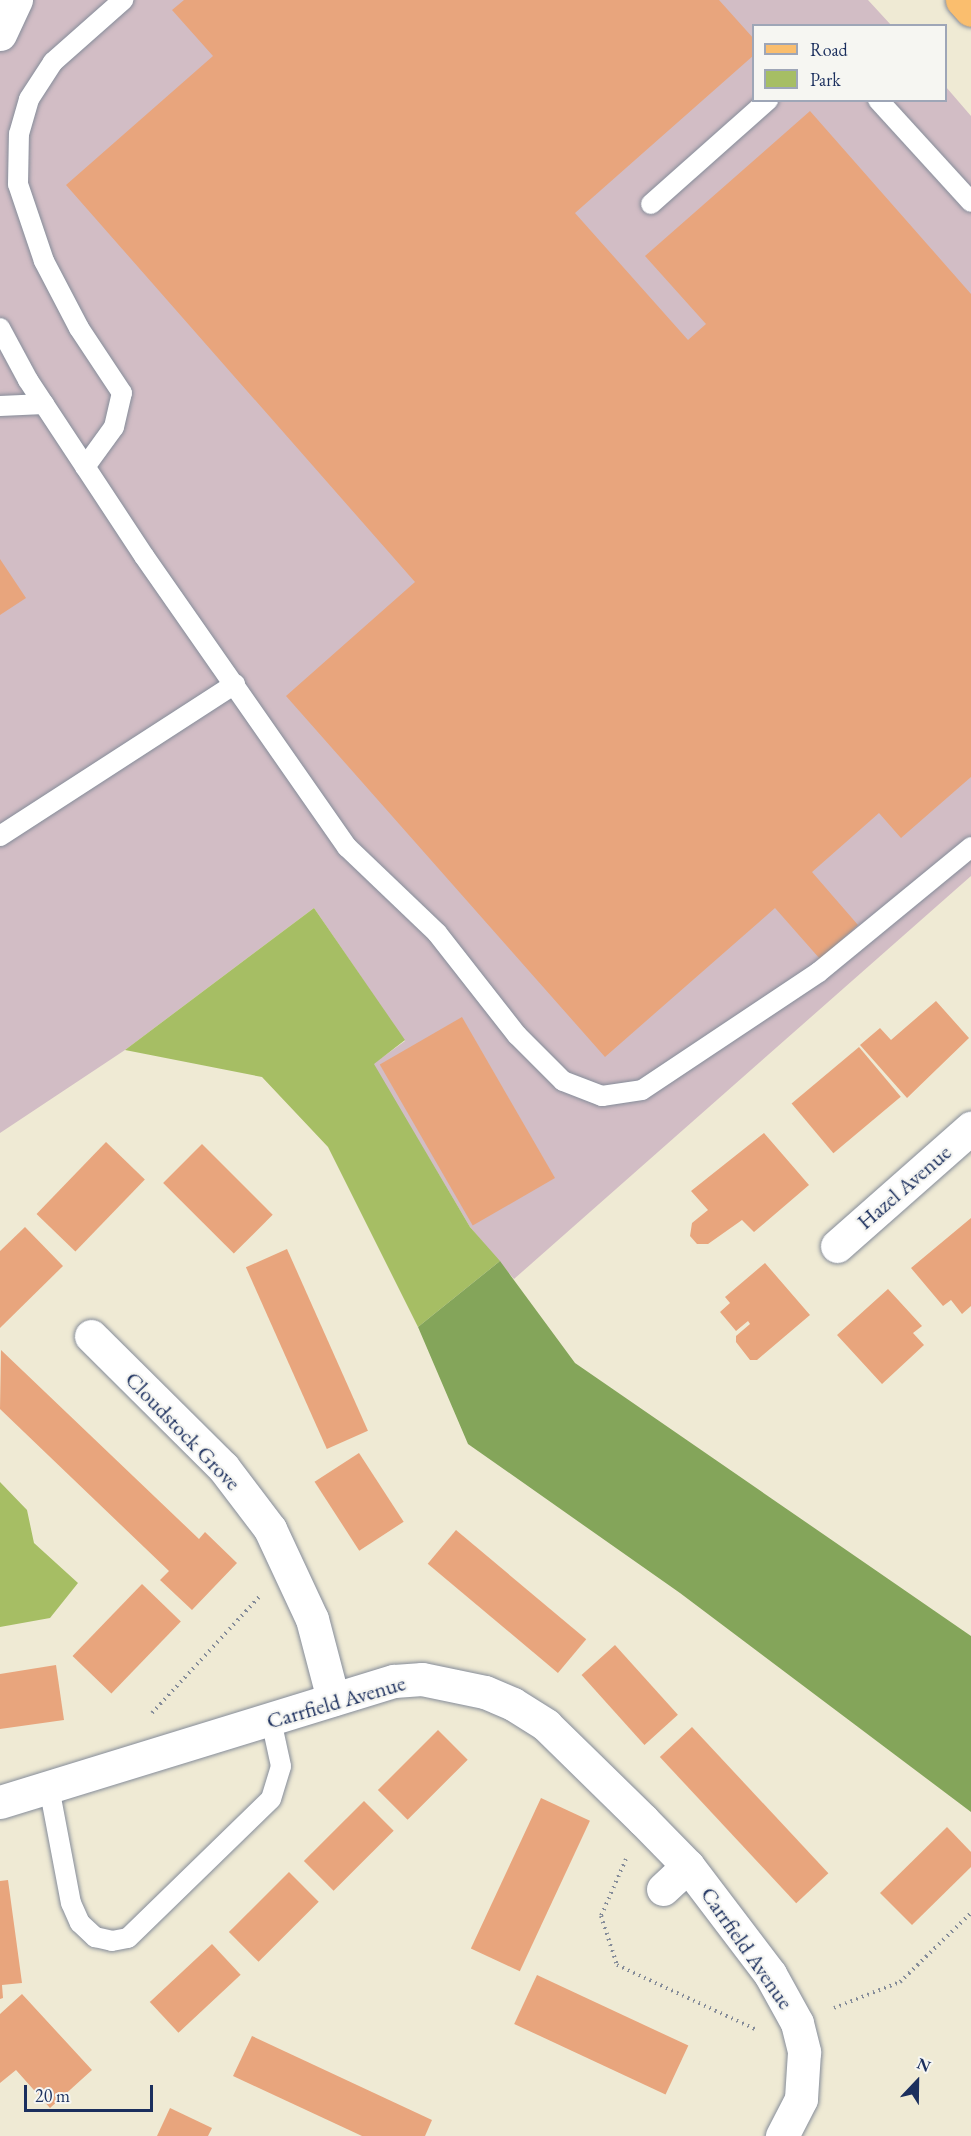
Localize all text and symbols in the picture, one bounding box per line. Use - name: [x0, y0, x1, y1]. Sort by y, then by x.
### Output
- legend: [752, 24, 947, 102]
- text: Road: [810, 38, 848, 61]
- text: Park: [810, 68, 841, 91]
- street label: Hazel Avenue: [852, 1139, 956, 1235]
- street label: Cloudstock Grove: [120, 1366, 246, 1496]
- street label: Carrfield Avenue: [264, 1670, 408, 1734]
- street label: Carrfield Avenue: [695, 1882, 799, 2014]
- north arrow: [887, 2052, 947, 2112]
- text: N: [914, 2053, 934, 2077]
- scale bar: [27, 2073, 156, 2111]
- text: 20 m: [35, 2084, 70, 2107]

